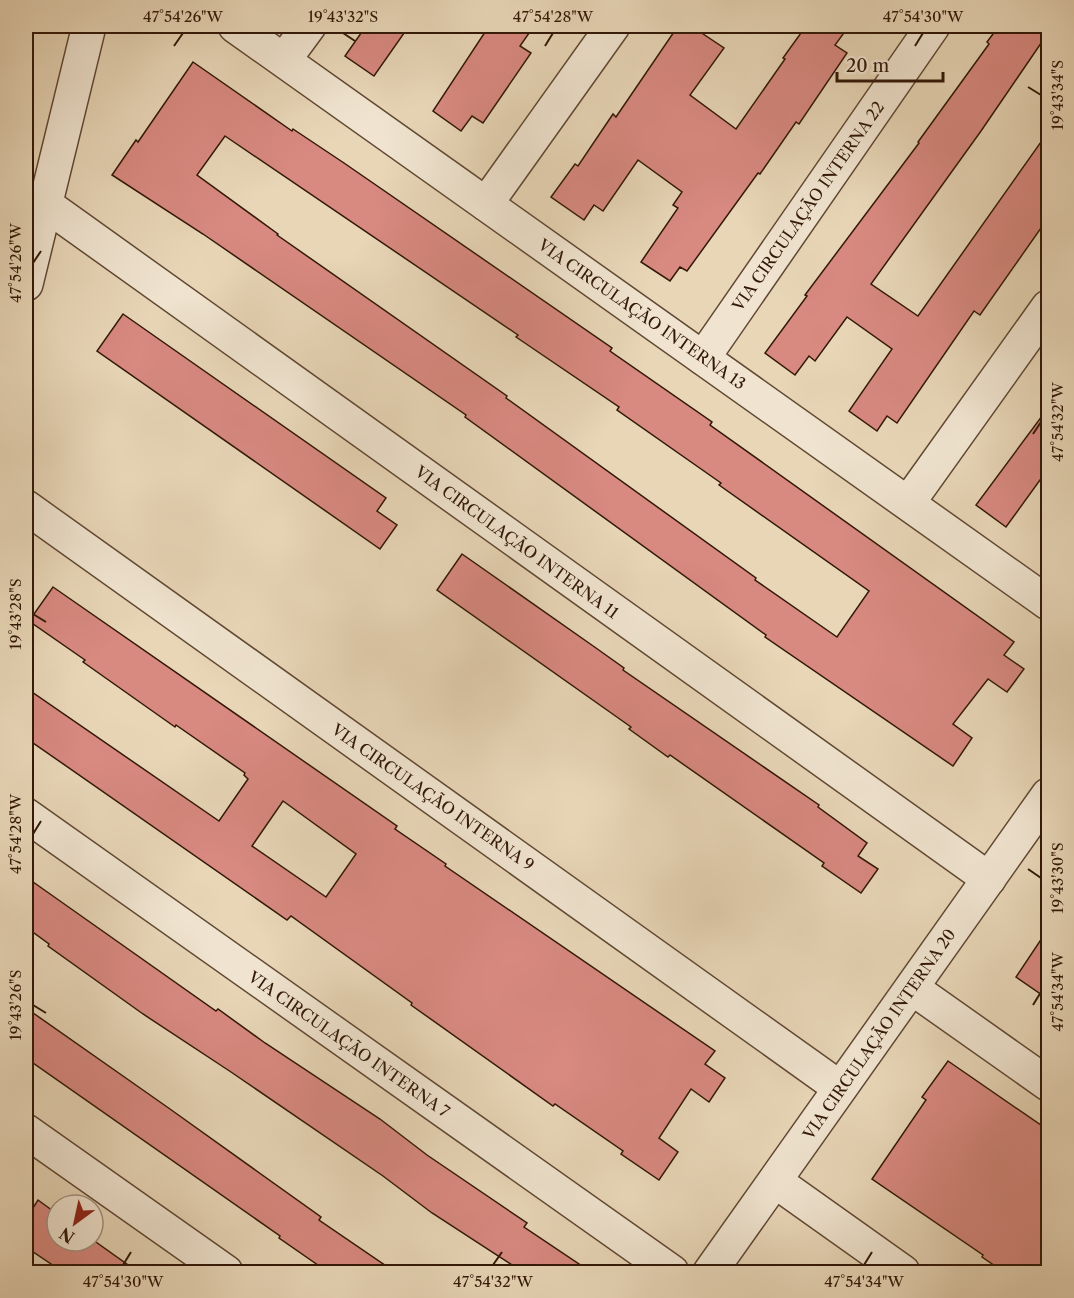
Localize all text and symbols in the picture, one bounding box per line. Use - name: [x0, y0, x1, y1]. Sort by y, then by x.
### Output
- text: 47°54'26"W: [143, 7, 224, 26]
- text: 19°43'32"S: [308, 7, 378, 26]
- text: 47°54'28"W: [513, 7, 594, 26]
- text: 47°54'30"W: [883, 7, 964, 26]
- scale bar: [837, 45, 944, 83]
- text: 20 m: [846, 55, 890, 77]
- text: 19°43'34"S: [1048, 60, 1067, 130]
- street label: VIA CIRCULAÇÃO INTERNA 22: [726, 97, 888, 316]
- text: 47°54'26"W: [6, 222, 25, 303]
- street label: VIA CIRCULAÇÃO INTERNA 13: [534, 233, 750, 394]
- text: 47°54'32"W: [1048, 382, 1067, 462]
- street label: VIA CIRCULAÇÃO INTERNA 11: [410, 460, 624, 623]
- text: 19°43'28"S: [6, 578, 25, 650]
- street label: VIA CIRCULAÇÃO INTERNA 9: [327, 718, 539, 875]
- text: 47°54'28"W: [6, 793, 25, 874]
- text: 19°43'30"S: [1048, 842, 1067, 914]
- street label: VIA CIRCULAÇÃO INTERNA 20: [797, 924, 960, 1144]
- text: 47°54'34"W: [1048, 952, 1067, 1032]
- street label: VIA CIRCULAÇÃO INTERNA 7: [244, 965, 454, 1121]
- text: 19°43'26"S: [6, 970, 25, 1040]
- north arrow: [45, 1193, 105, 1253]
- text: N: [55, 1223, 78, 1248]
- text: 47°54'30"W: [83, 1272, 164, 1291]
- text: 47°54'32"W: [453, 1272, 533, 1291]
- text: 47°54'34"W: [824, 1272, 904, 1291]

